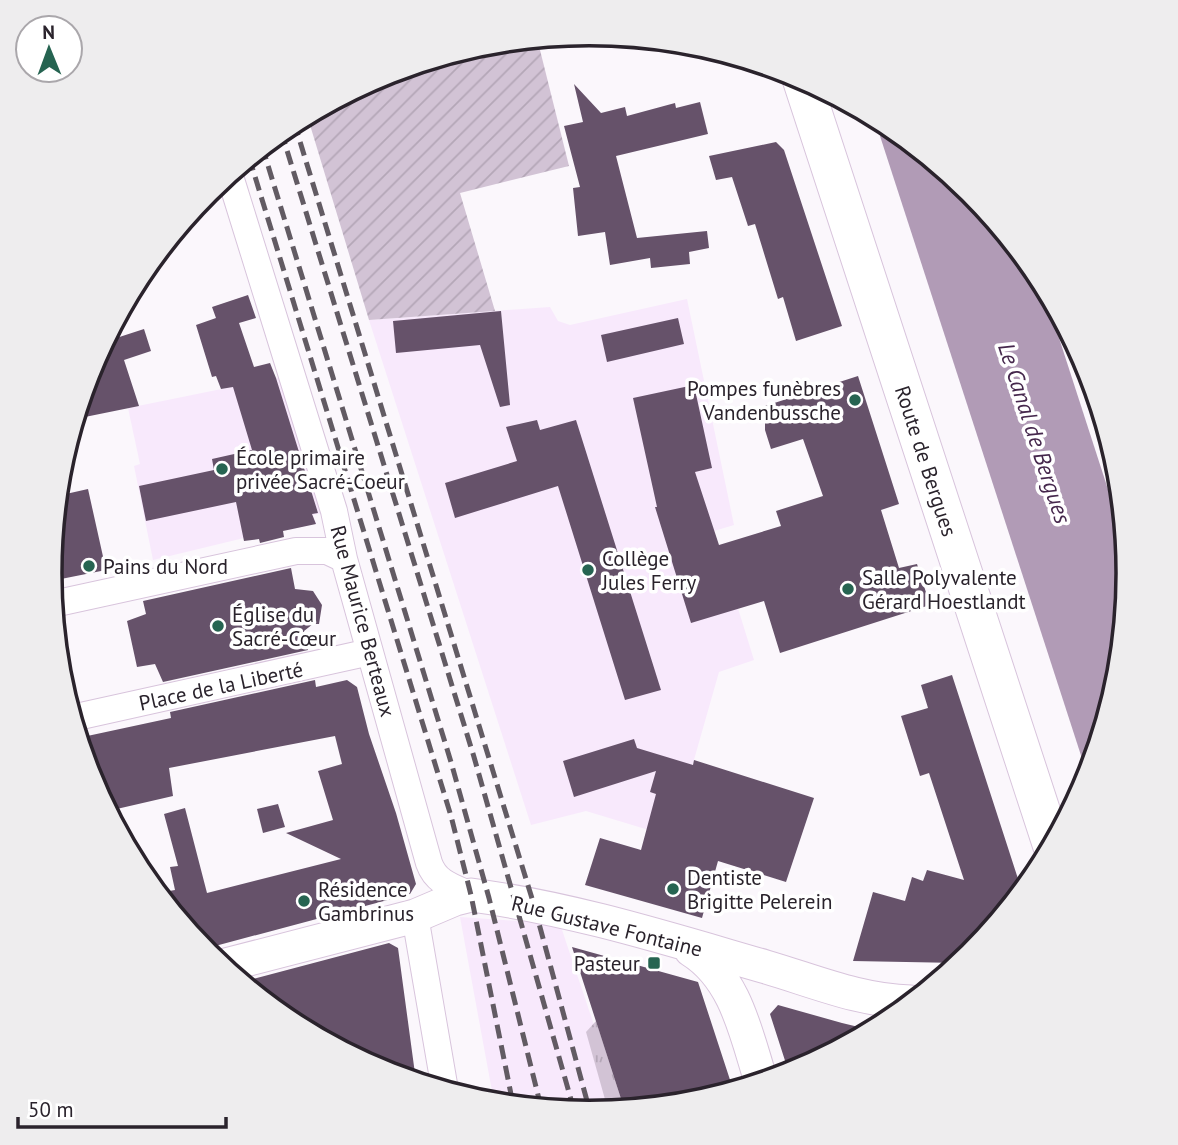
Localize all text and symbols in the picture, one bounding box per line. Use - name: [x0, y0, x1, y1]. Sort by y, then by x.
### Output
- north arrow: [14, 14, 84, 84]
- text: N: [42, 20, 55, 44]
- water label: Le Canal de Bergues: [992, 339, 1078, 528]
- place label: Pompes funèbres Vandenbussche: [687, 375, 841, 426]
- street label: Route de Bergues: [889, 382, 963, 540]
- marker: Pompes funèbres Vandenbussche: [847, 392, 863, 408]
- place label: École primaire privée Sacré-Coeur: [236, 444, 405, 495]
- marker: École primaire privée Sacré-Coeur: [214, 461, 230, 477]
- street label: Rue Maurice Berteaux: [324, 522, 402, 720]
- place label: Collège Jules Ferry: [601, 545, 696, 596]
- place label: Pains du Nord: [103, 553, 228, 580]
- marker: Pains du Nord: [81, 558, 97, 574]
- marker: Collège Jules Ferry: [580, 562, 596, 578]
- place label: Salle Polyvalente Gérard Hoestlandt: [862, 564, 1026, 615]
- marker: Salle Polyvalente Gérard Hoestlandt: [840, 581, 856, 597]
- place label: Église du Sacré-Cœur: [232, 601, 336, 652]
- marker: Église du Sacré-Cœur: [210, 618, 226, 634]
- street label: Place de la Liberté: [136, 655, 306, 717]
- place label: Dentiste Brigitte Pelerein: [687, 864, 833, 915]
- place label: Résidence Gambrinus: [318, 876, 414, 927]
- marker: Dentiste Brigitte Pelerein: [665, 881, 681, 897]
- street label: Rue Gustave Fontaine: [509, 889, 705, 963]
- marker: Résidence Gambrinus: [296, 893, 312, 909]
- place label: Pasteur: [574, 950, 640, 977]
- marker: Pasteur: [646, 955, 662, 971]
- scale bar: [18, 1086, 226, 1130]
- text: 50 m: [28, 1096, 74, 1123]

